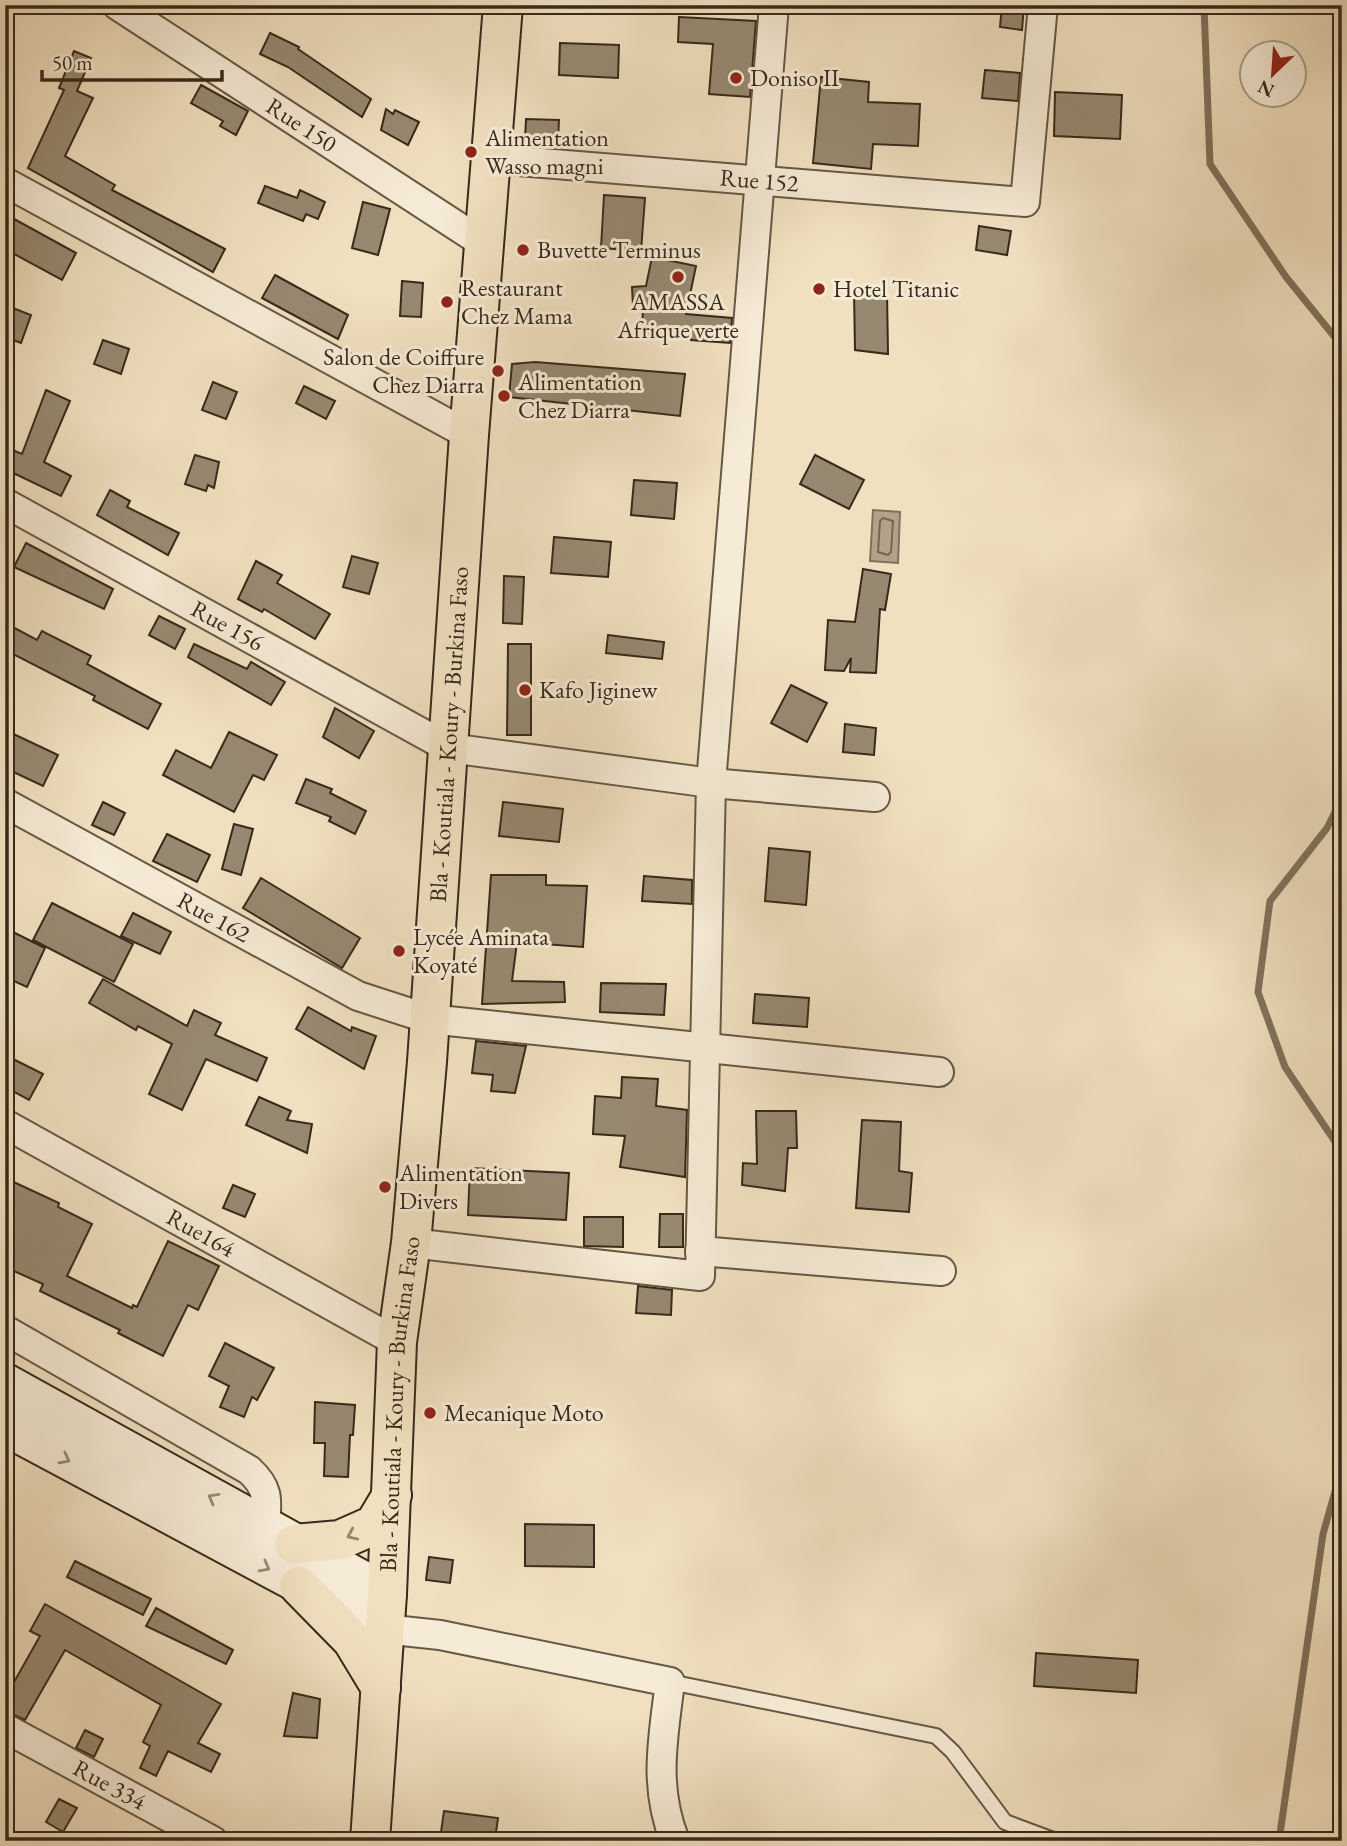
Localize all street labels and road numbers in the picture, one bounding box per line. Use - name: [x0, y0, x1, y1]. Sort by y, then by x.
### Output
- street label: Rue 150: [260, 90, 343, 159]
- street label: Rue 152: [719, 161, 800, 199]
- street label: Bla - Koutiala - Koury - Burkina Faso: [422, 565, 475, 903]
- street label: Rue 156: [186, 593, 270, 658]
- street label: Rue 162: [172, 884, 256, 949]
- street label: Rue164: [161, 1201, 241, 1264]
- street label: Bla - Koutiala - Koury - Burkina Faso: [372, 1235, 427, 1572]
- street label: Rue 334: [68, 1752, 152, 1817]

